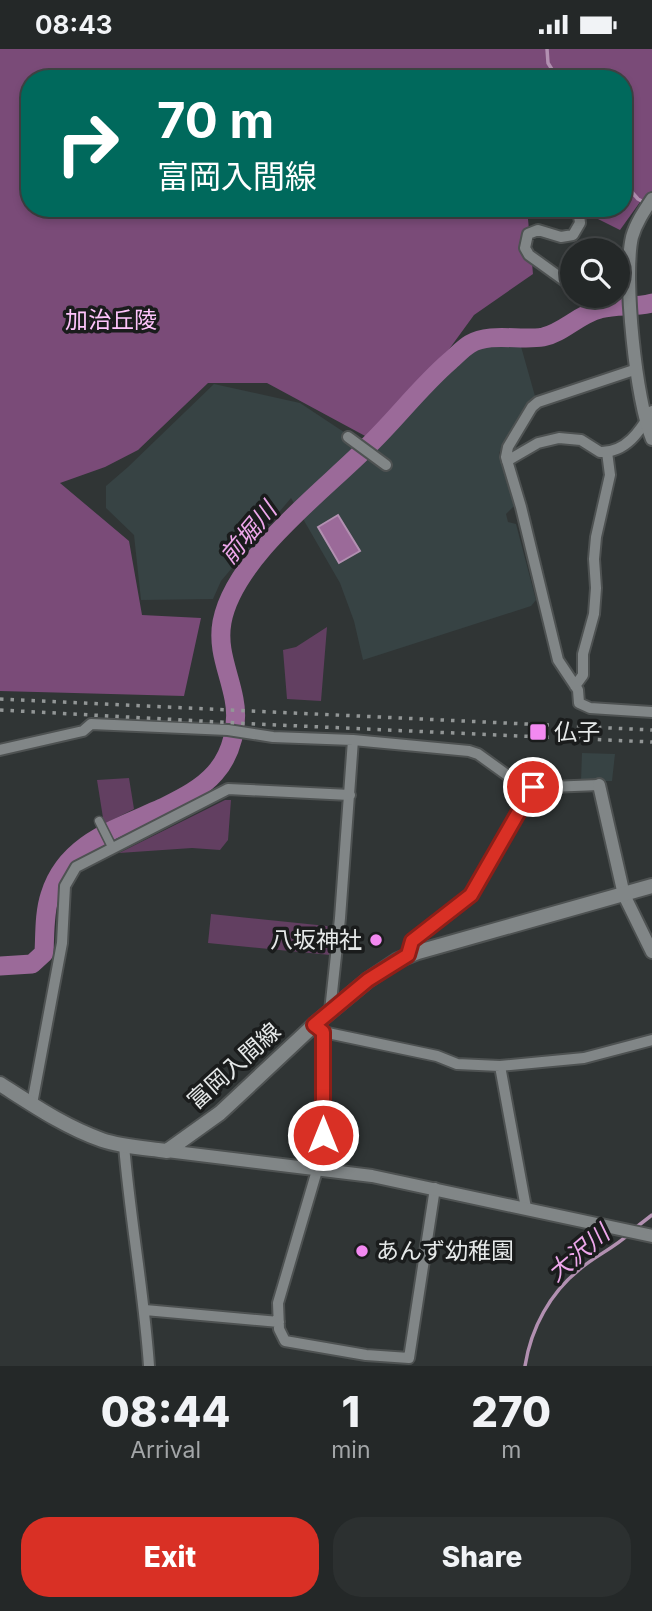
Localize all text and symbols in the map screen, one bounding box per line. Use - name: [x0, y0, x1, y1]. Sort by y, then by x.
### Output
- text: 08:43: [35, 9, 113, 40]
- text: 70 m: [157, 91, 274, 150]
- icon: right: [42, 98, 133, 189]
- text: 富岡入間線: [157, 157, 317, 196]
- map controls: [560, 238, 630, 308]
- button: search: [560, 238, 630, 308]
- park label: 加治丘陵: [65, 306, 157, 334]
- water label: 前堀川: [214, 494, 284, 570]
- place label: 仏子: [554, 718, 600, 746]
- marker: 仏子: [528, 722, 548, 742]
- pin: [503, 757, 563, 817]
- icon: arrive: [514, 768, 552, 806]
- place label: 八坂神社: [270, 926, 362, 954]
- marker: 八坂神社: [368, 932, 384, 948]
- street label: 富岡入間線: [182, 1017, 286, 1115]
- position arrow: [286, 1098, 360, 1172]
- water label: 大沢川: [541, 1217, 617, 1287]
- place label: あんず幼稚園: [376, 1237, 514, 1265]
- marker: あんず幼稚園: [354, 1243, 370, 1259]
- text: 08:44: [101, 1386, 230, 1437]
- text: 1: [342, 1386, 360, 1437]
- text: 270: [471, 1386, 551, 1437]
- text: Arrival: [130, 1436, 201, 1464]
- text: min: [331, 1436, 371, 1464]
- text: m: [501, 1436, 521, 1464]
- button: Exit: [21, 1517, 319, 1597]
- button: Share: [333, 1517, 631, 1597]

